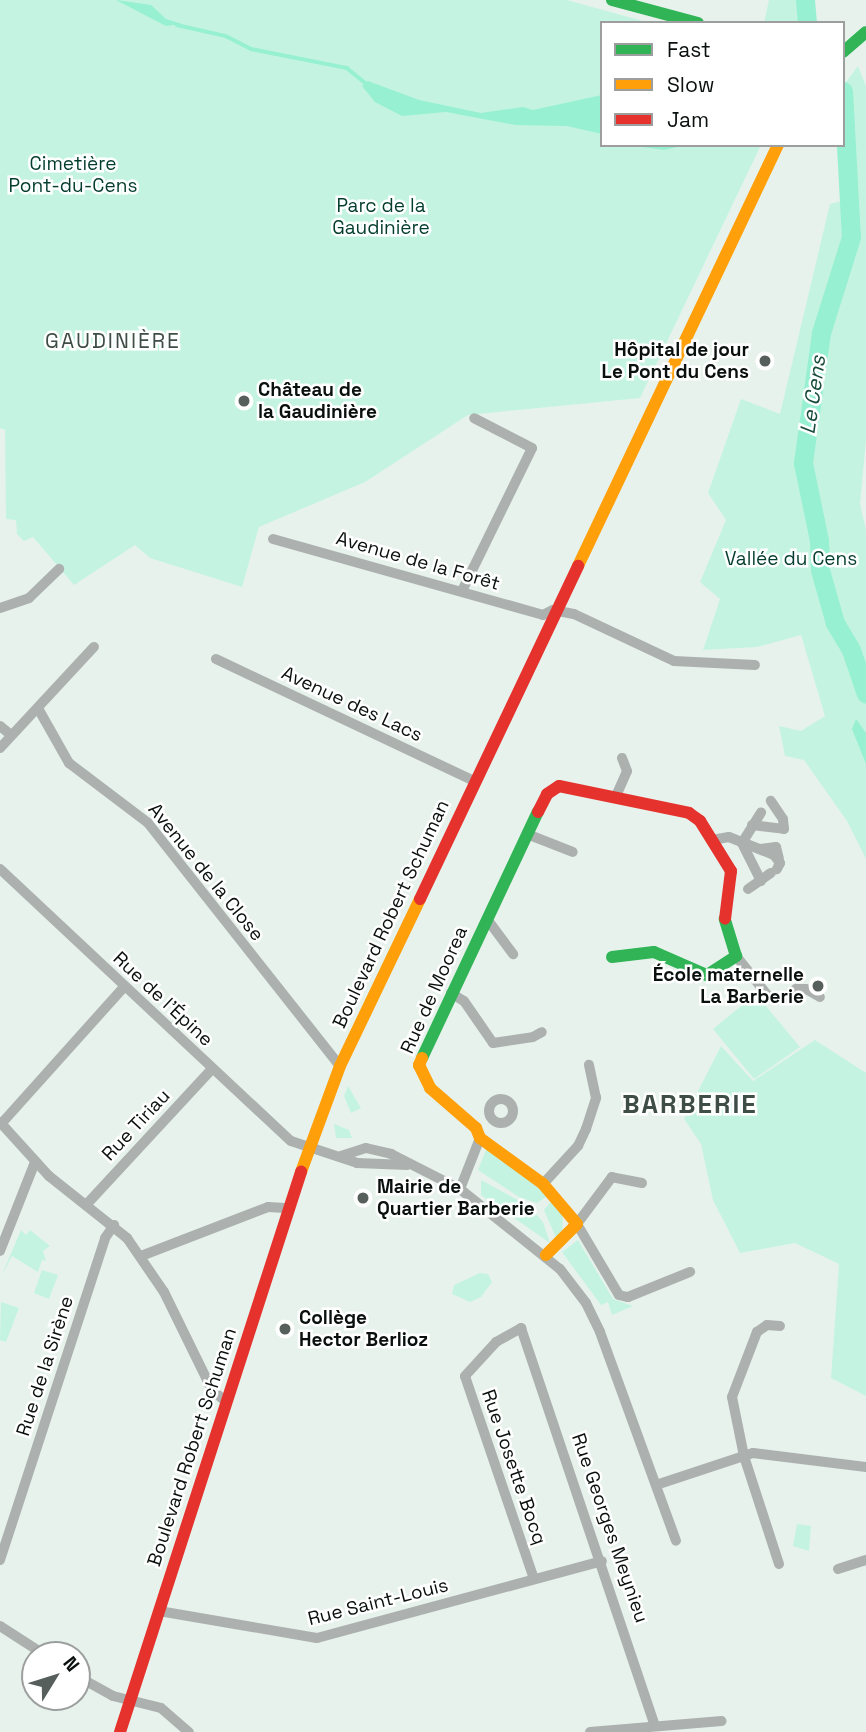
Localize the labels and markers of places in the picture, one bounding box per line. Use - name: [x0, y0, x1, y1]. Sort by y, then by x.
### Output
- place label: Hôpital de jour Le Pont du Cens: [602, 339, 749, 383]
- marker: Hôpital de jour Le Pont du Cens: [755, 351, 775, 371]
- place label: Château de la Gaudinière: [258, 379, 377, 423]
- marker: Château de la Gaudinière: [236, 393, 252, 409]
- place label: École maternelle La Barberie: [653, 964, 804, 1008]
- marker: École maternelle La Barberie: [810, 978, 826, 994]
- place label: Mairie de Quartier Barberie: [377, 1176, 535, 1220]
- marker: Mairie de Quartier Barberie: [355, 1190, 371, 1206]
- place label: Collège Hector Berlioz: [299, 1307, 428, 1351]
- marker: Collège Hector Berlioz: [277, 1321, 293, 1337]

